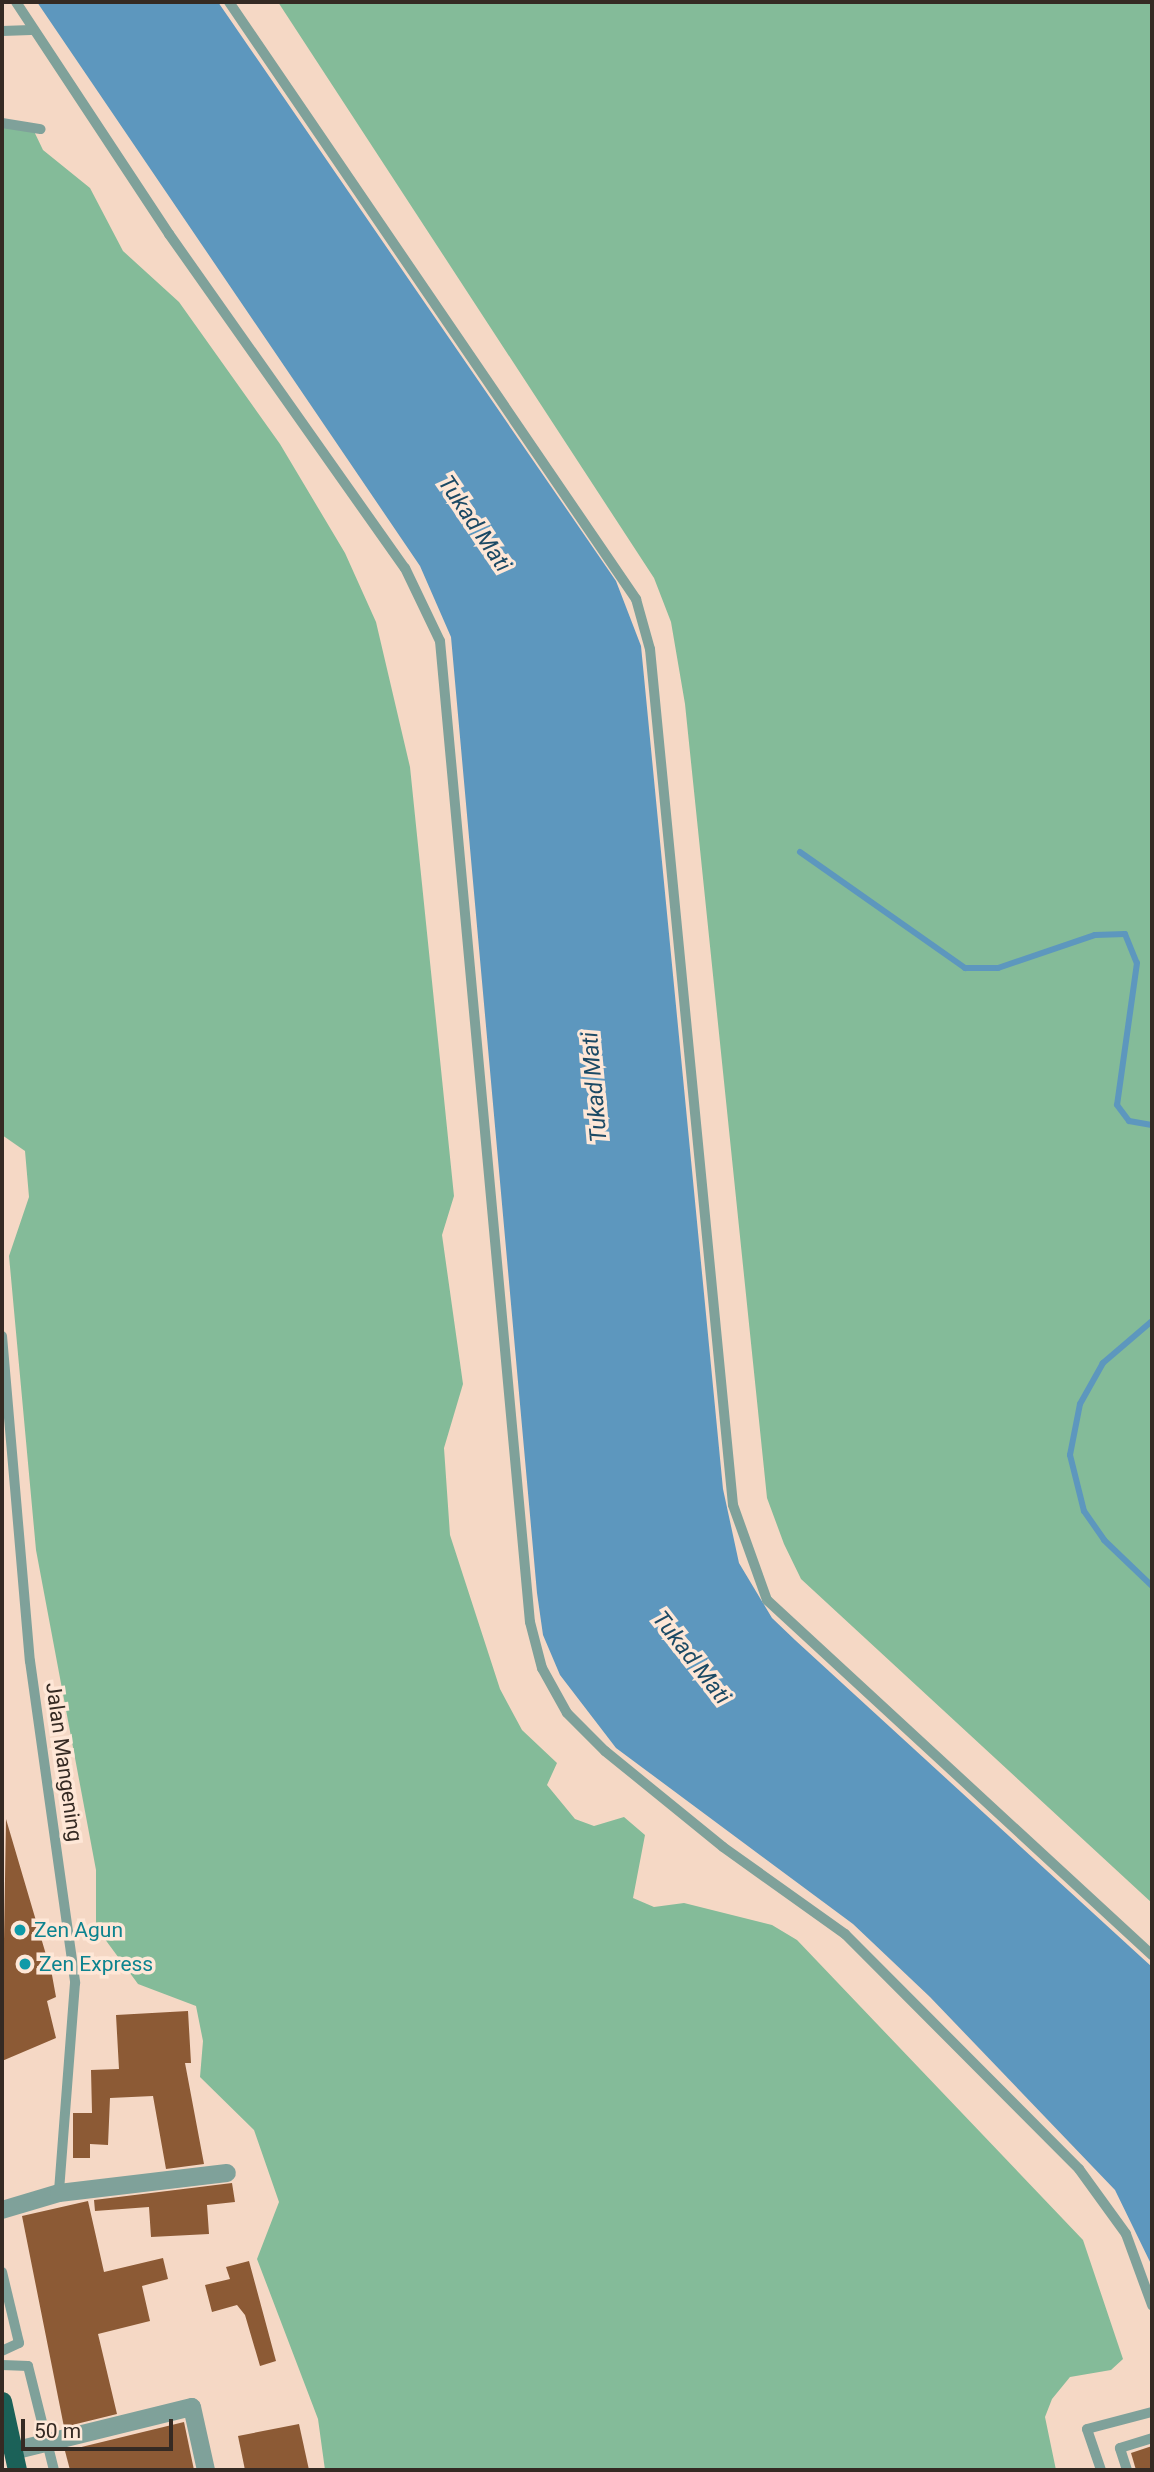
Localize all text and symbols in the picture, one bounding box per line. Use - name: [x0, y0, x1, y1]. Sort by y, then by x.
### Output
- water label: Tukad Mati: [432, 470, 516, 578]
- water label: Tukad Mati: [576, 1031, 614, 1143]
- water label: Tukad Mati: [646, 1606, 736, 1710]
- street label: Jalan Mangening: [40, 1681, 88, 1843]
- place label: Zen Agun: [34, 1917, 123, 1943]
- marker: Zen Agun: [12, 1922, 28, 1938]
- place label: Zen Express: [39, 1951, 153, 1977]
- marker: Zen Express: [17, 1956, 33, 1972]
- scale bar: [24, 2406, 177, 2450]
- text: 50 m: [34, 2419, 81, 2443]

